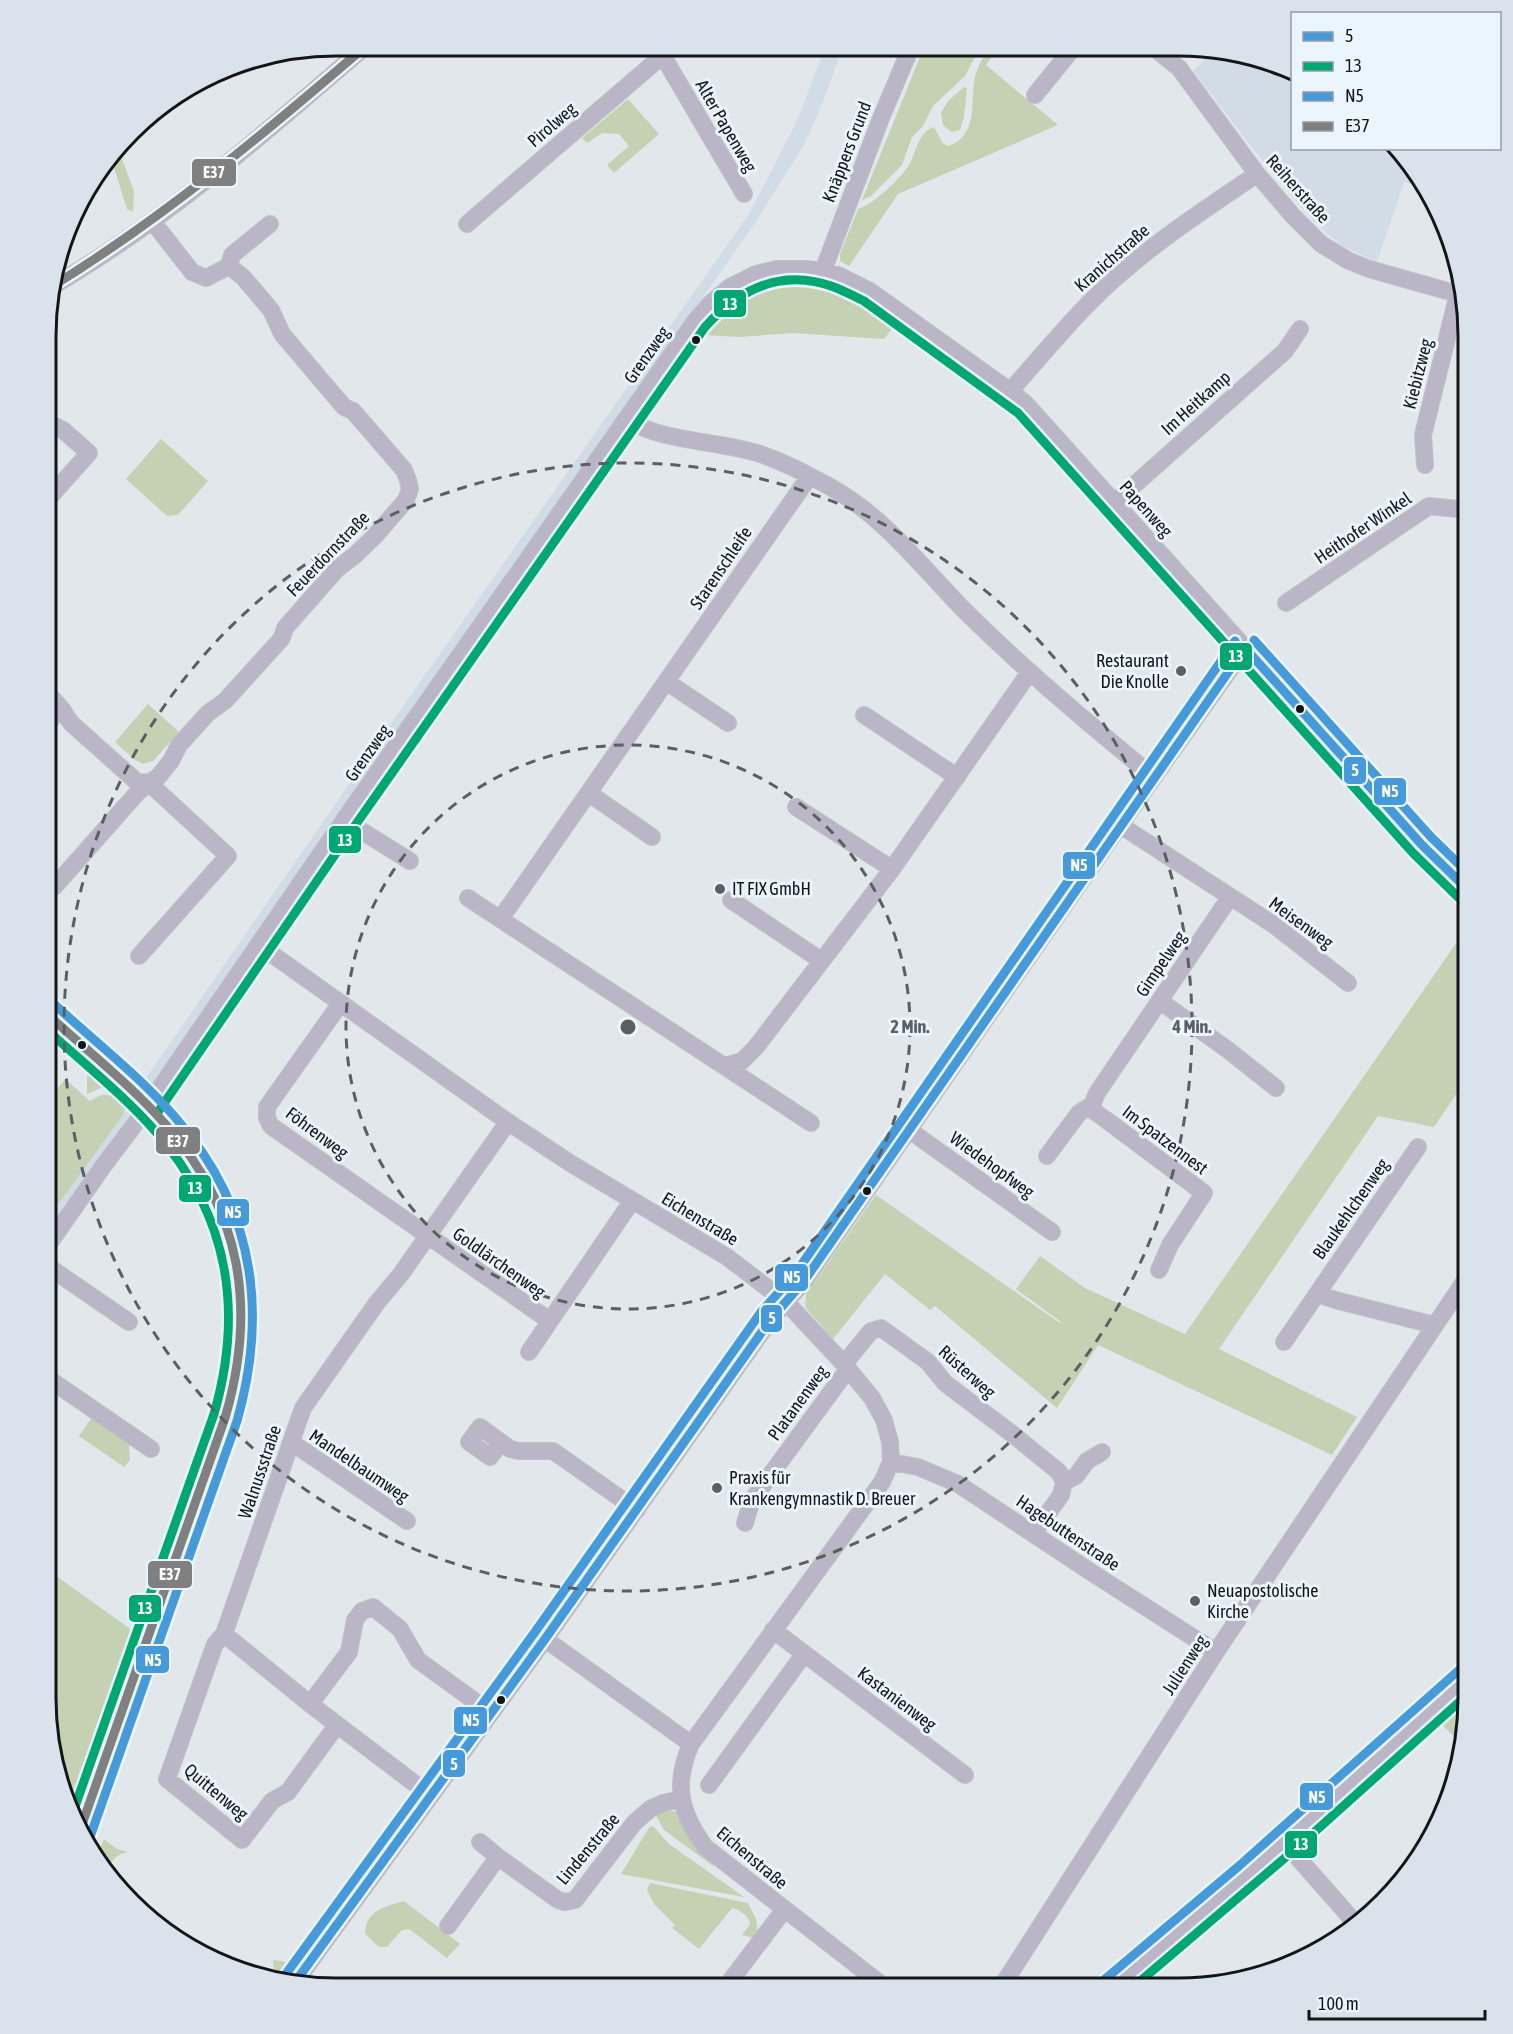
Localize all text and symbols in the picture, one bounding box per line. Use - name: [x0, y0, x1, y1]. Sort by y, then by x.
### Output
- legend: [1291, 12, 1501, 150]
- text: 5: [1345, 25, 1353, 46]
- text: 13: [1345, 55, 1362, 76]
- street label: Alter Papenweg: [692, 76, 761, 176]
- text: N5: [1345, 85, 1364, 106]
- street label: Pirolweg: [523, 98, 580, 151]
- street label: Knäppers Grund: [818, 99, 875, 205]
- text: E37: [1345, 115, 1370, 136]
- street label: Reiherstraße: [1262, 150, 1335, 227]
- line badge: E37: [191, 158, 237, 187]
- text: E37: [203, 163, 225, 181]
- street label: Kranichstraße: [1070, 220, 1153, 296]
- line badge: 13: [713, 289, 747, 318]
- text: 13: [722, 295, 738, 313]
- street label: Grenzweg: [619, 322, 674, 387]
- unlabelled marker: [690, 334, 702, 346]
- street label: Kiebitzweg: [1399, 336, 1436, 411]
- street label: Im Heitkamp: [1157, 366, 1235, 439]
- street label: Papenweg: [1116, 476, 1177, 541]
- street label: Heithofer Winkel: [1310, 487, 1415, 568]
- street label: Feuerdornstraße: [282, 507, 373, 600]
- street label: Starenschleife: [685, 522, 756, 613]
- line badge: 13: [1219, 642, 1253, 671]
- text: 13: [1228, 647, 1244, 665]
- place label: Restaurant Die Knolle: [1096, 650, 1169, 692]
- marker: Restaurant Die Knolle: [1174, 664, 1188, 678]
- unlabelled marker: [1294, 703, 1306, 715]
- street label: Grenzweg: [340, 720, 395, 785]
- line badge: 5: [1343, 756, 1367, 785]
- text: 5: [1351, 761, 1359, 779]
- line badge: N5: [1373, 777, 1407, 806]
- text: N5: [1382, 782, 1399, 800]
- line badge: 13: [328, 825, 362, 854]
- text: 13: [337, 831, 353, 849]
- line badge: N5: [1062, 851, 1096, 880]
- text: N5: [1071, 856, 1088, 874]
- place label: IT FIX GmbH: [732, 878, 811, 899]
- marker: IT FIX GmbH: [713, 882, 727, 896]
- street label: Meisenweg: [1265, 892, 1338, 953]
- street label: Gimpelweg: [1131, 927, 1190, 1000]
- text: 2 Min.: [890, 1016, 930, 1037]
- text: 4 Min.: [1171, 1016, 1212, 1037]
- centre of rings: [618, 1017, 638, 1037]
- unlabelled marker: [76, 1039, 88, 1051]
- street label: Im Spatzennest: [1119, 1101, 1212, 1178]
- street label: Föhrenweg: [282, 1102, 353, 1163]
- line badge: E37: [155, 1126, 201, 1155]
- street label: Wiedehopfweg: [946, 1127, 1039, 1202]
- text: E37: [167, 1132, 189, 1150]
- street label: Blaukehlchenweg: [1308, 1154, 1393, 1263]
- line badge: 13: [178, 1174, 212, 1203]
- text: 13: [187, 1179, 203, 1197]
- unlabelled marker: [861, 1185, 873, 1197]
- street label: Eichenstraße: [658, 1188, 742, 1250]
- line badge: N5: [216, 1198, 250, 1227]
- text: N5: [225, 1203, 242, 1221]
- street label: Goldlärchenweg: [449, 1223, 550, 1302]
- line badge: N5: [774, 1263, 809, 1292]
- text: N5: [784, 1268, 801, 1286]
- line badge: 5: [760, 1304, 783, 1333]
- text: 5: [768, 1309, 776, 1327]
- street label: Rüsterweg: [935, 1341, 1000, 1403]
- street label: Platanenweg: [763, 1361, 832, 1444]
- street label: Walnussstraße: [234, 1422, 285, 1521]
- street label: Mandelbaumweg: [305, 1425, 413, 1507]
- place label: Praxis für Krankengymnastik D. Breuer: [729, 1467, 916, 1509]
- marker: Praxis für Krankengymnastik D. Breuer: [710, 1481, 724, 1495]
- street label: Hagebuttenstraße: [1013, 1490, 1124, 1575]
- line badge: E37: [147, 1560, 193, 1589]
- text: E37: [159, 1565, 181, 1583]
- place label: Neuapostolische Kirche: [1207, 1580, 1319, 1622]
- line badge: 13: [128, 1594, 162, 1623]
- marker: Neuapostolische Kirche: [1188, 1594, 1202, 1608]
- text: 13: [137, 1599, 153, 1617]
- street label: Julienweg: [1158, 1631, 1212, 1698]
- line badge: N5: [135, 1645, 170, 1674]
- text: N5: [145, 1651, 162, 1669]
- street label: Kastanienweg: [854, 1662, 941, 1735]
- unlabelled marker: [495, 1694, 507, 1706]
- line badge: N5: [453, 1706, 488, 1735]
- text: N5: [463, 1711, 480, 1729]
- line badge: 5: [442, 1749, 466, 1778]
- text: 5: [450, 1755, 458, 1773]
- street label: Quittenweg: [180, 1759, 253, 1825]
- line badge: N5: [1299, 1782, 1334, 1811]
- text: N5: [1309, 1788, 1326, 1806]
- street label: Lindenstraße: [552, 1809, 624, 1889]
- street label: Eichenstraße: [713, 1822, 792, 1893]
- line badge: 13: [1284, 1830, 1318, 1859]
- text: 13: [1293, 1835, 1309, 1853]
- scale bar: [1309, 1983, 1484, 2021]
- text: 100 m: [1318, 1993, 1359, 2014]

